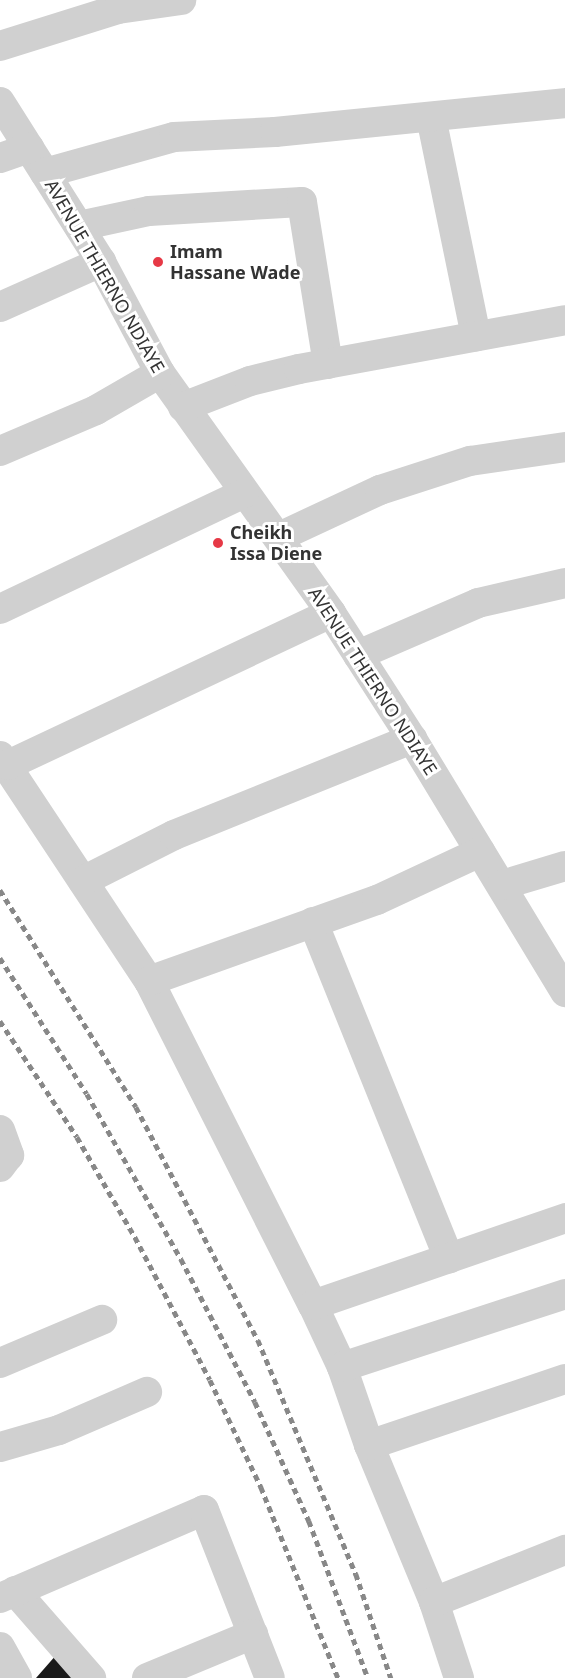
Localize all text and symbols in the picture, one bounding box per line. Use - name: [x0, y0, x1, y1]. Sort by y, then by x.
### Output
- street label: AVENUE THIERNO NDIAYE: [41, 175, 169, 377]
- place label: Imam Hassane Wade: [170, 241, 300, 284]
- marker: Imam Hassane Wade: [151, 255, 165, 269]
- place label: Cheikh Issa Diene: [230, 522, 322, 564]
- marker: Cheikh Issa Diene: [211, 536, 225, 550]
- street label: AVENUE THIERNO NDIAYE: [304, 583, 442, 779]

